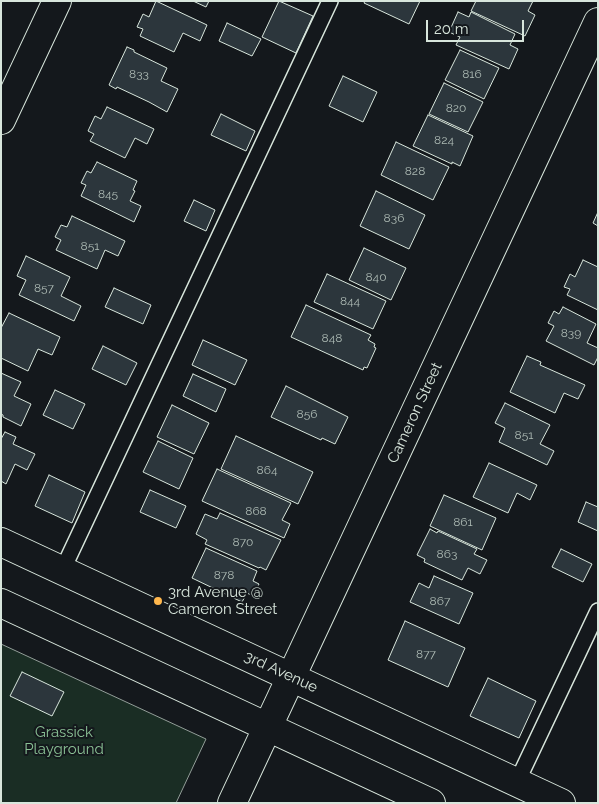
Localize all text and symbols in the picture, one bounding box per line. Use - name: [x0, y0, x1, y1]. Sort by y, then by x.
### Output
- scale bar: [429, 10, 526, 42]
- text: 20 m: [434, 20, 469, 38]
- house number: 833: [129, 67, 149, 81]
- house number: 816: [462, 67, 482, 81]
- house number: 820: [446, 101, 466, 115]
- house number: 824: [434, 133, 454, 147]
- house number: 828: [405, 164, 425, 178]
- house number: 845: [98, 187, 118, 201]
- house number: 836: [384, 211, 404, 225]
- house number: 851: [81, 239, 99, 253]
- house number: 840: [365, 270, 387, 284]
- house number: 857: [34, 281, 54, 295]
- house number: 844: [340, 294, 360, 308]
- house number: 839: [561, 326, 581, 340]
- house number: 848: [322, 331, 342, 345]
- street label: Cameron Street: [384, 360, 446, 466]
- house number: 856: [297, 407, 317, 421]
- house number: 851: [515, 428, 533, 442]
- house number: 864: [257, 463, 277, 477]
- house number: 868: [245, 504, 267, 518]
- house number: 861: [453, 515, 473, 529]
- house number: 870: [233, 535, 253, 549]
- house number: 863: [437, 547, 457, 561]
- house number: 878: [214, 568, 234, 582]
- place label: 3rd Avenue @ Cameron Street: [168, 583, 277, 618]
- house number: 867: [430, 594, 450, 608]
- marker: 3rd Avenue @ Cameron Street: [152, 595, 164, 607]
- street label: 3rd Avenue: [241, 647, 321, 697]
- house number: 877: [416, 647, 436, 661]
- park label: Grassick Playground: [24, 723, 104, 758]

